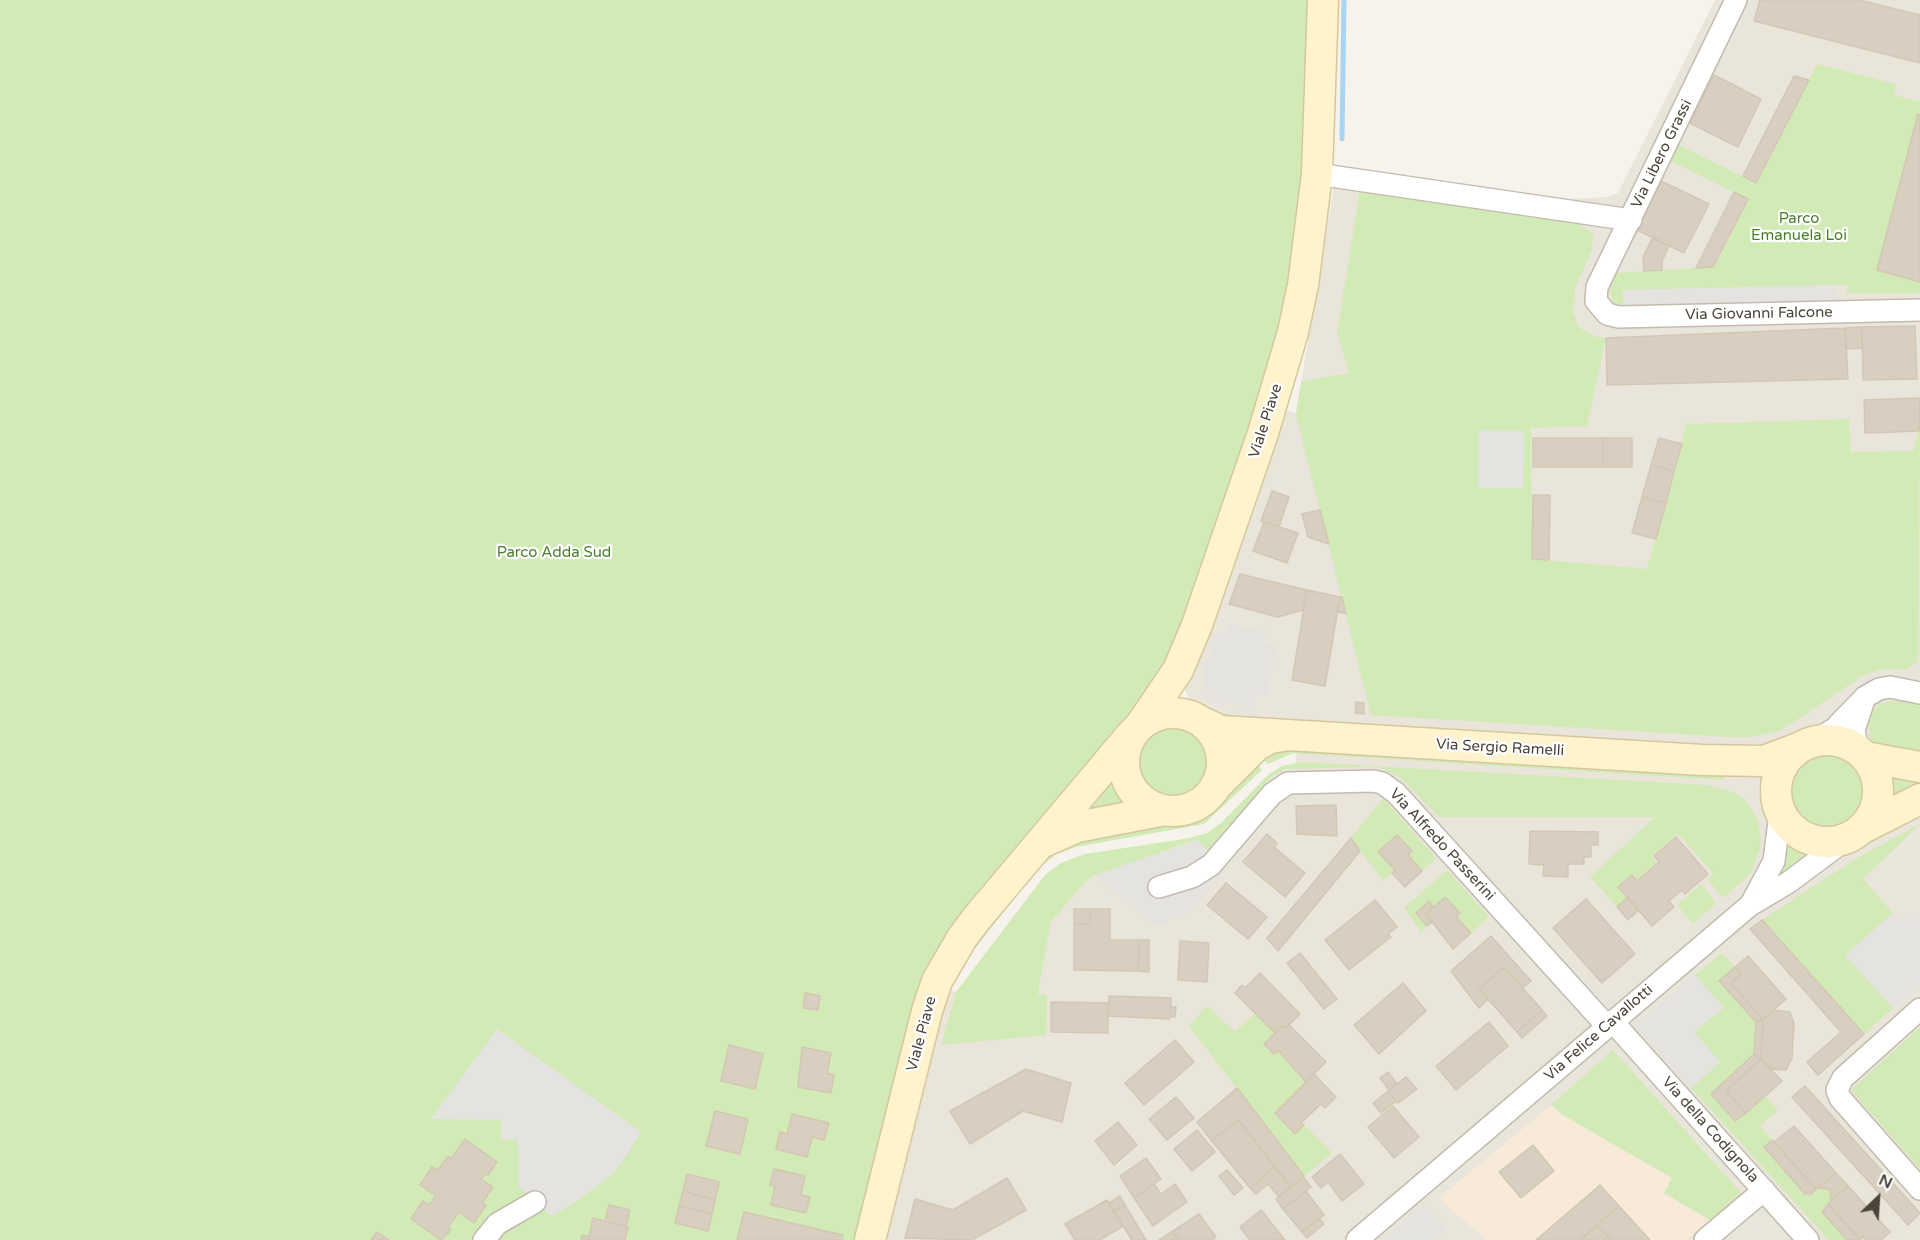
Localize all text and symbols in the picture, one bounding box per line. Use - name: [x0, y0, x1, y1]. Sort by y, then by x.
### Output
- street label: Via Libero Grassi: [1628, 97, 1696, 211]
- park label: Parco Emanuela Loi: [1751, 210, 1847, 245]
- street label: Via Giovanni Falcone: [1685, 304, 1833, 324]
- street label: Viale Piave: [1246, 382, 1286, 460]
- park label: Parco Adda Sud: [497, 544, 611, 562]
- street label: Via Sergio Ramelli: [1435, 736, 1565, 760]
- street label: Via Alfredo Passerini: [1385, 785, 1499, 905]
- street label: Via Felice Cavallotti: [1541, 981, 1657, 1085]
- street label: Viale Piave: [903, 995, 941, 1073]
- street label: Via della Codignola: [1658, 1073, 1762, 1187]
- north arrow: [1848, 1168, 1908, 1228]
- text: N: [1876, 1170, 1896, 1193]

